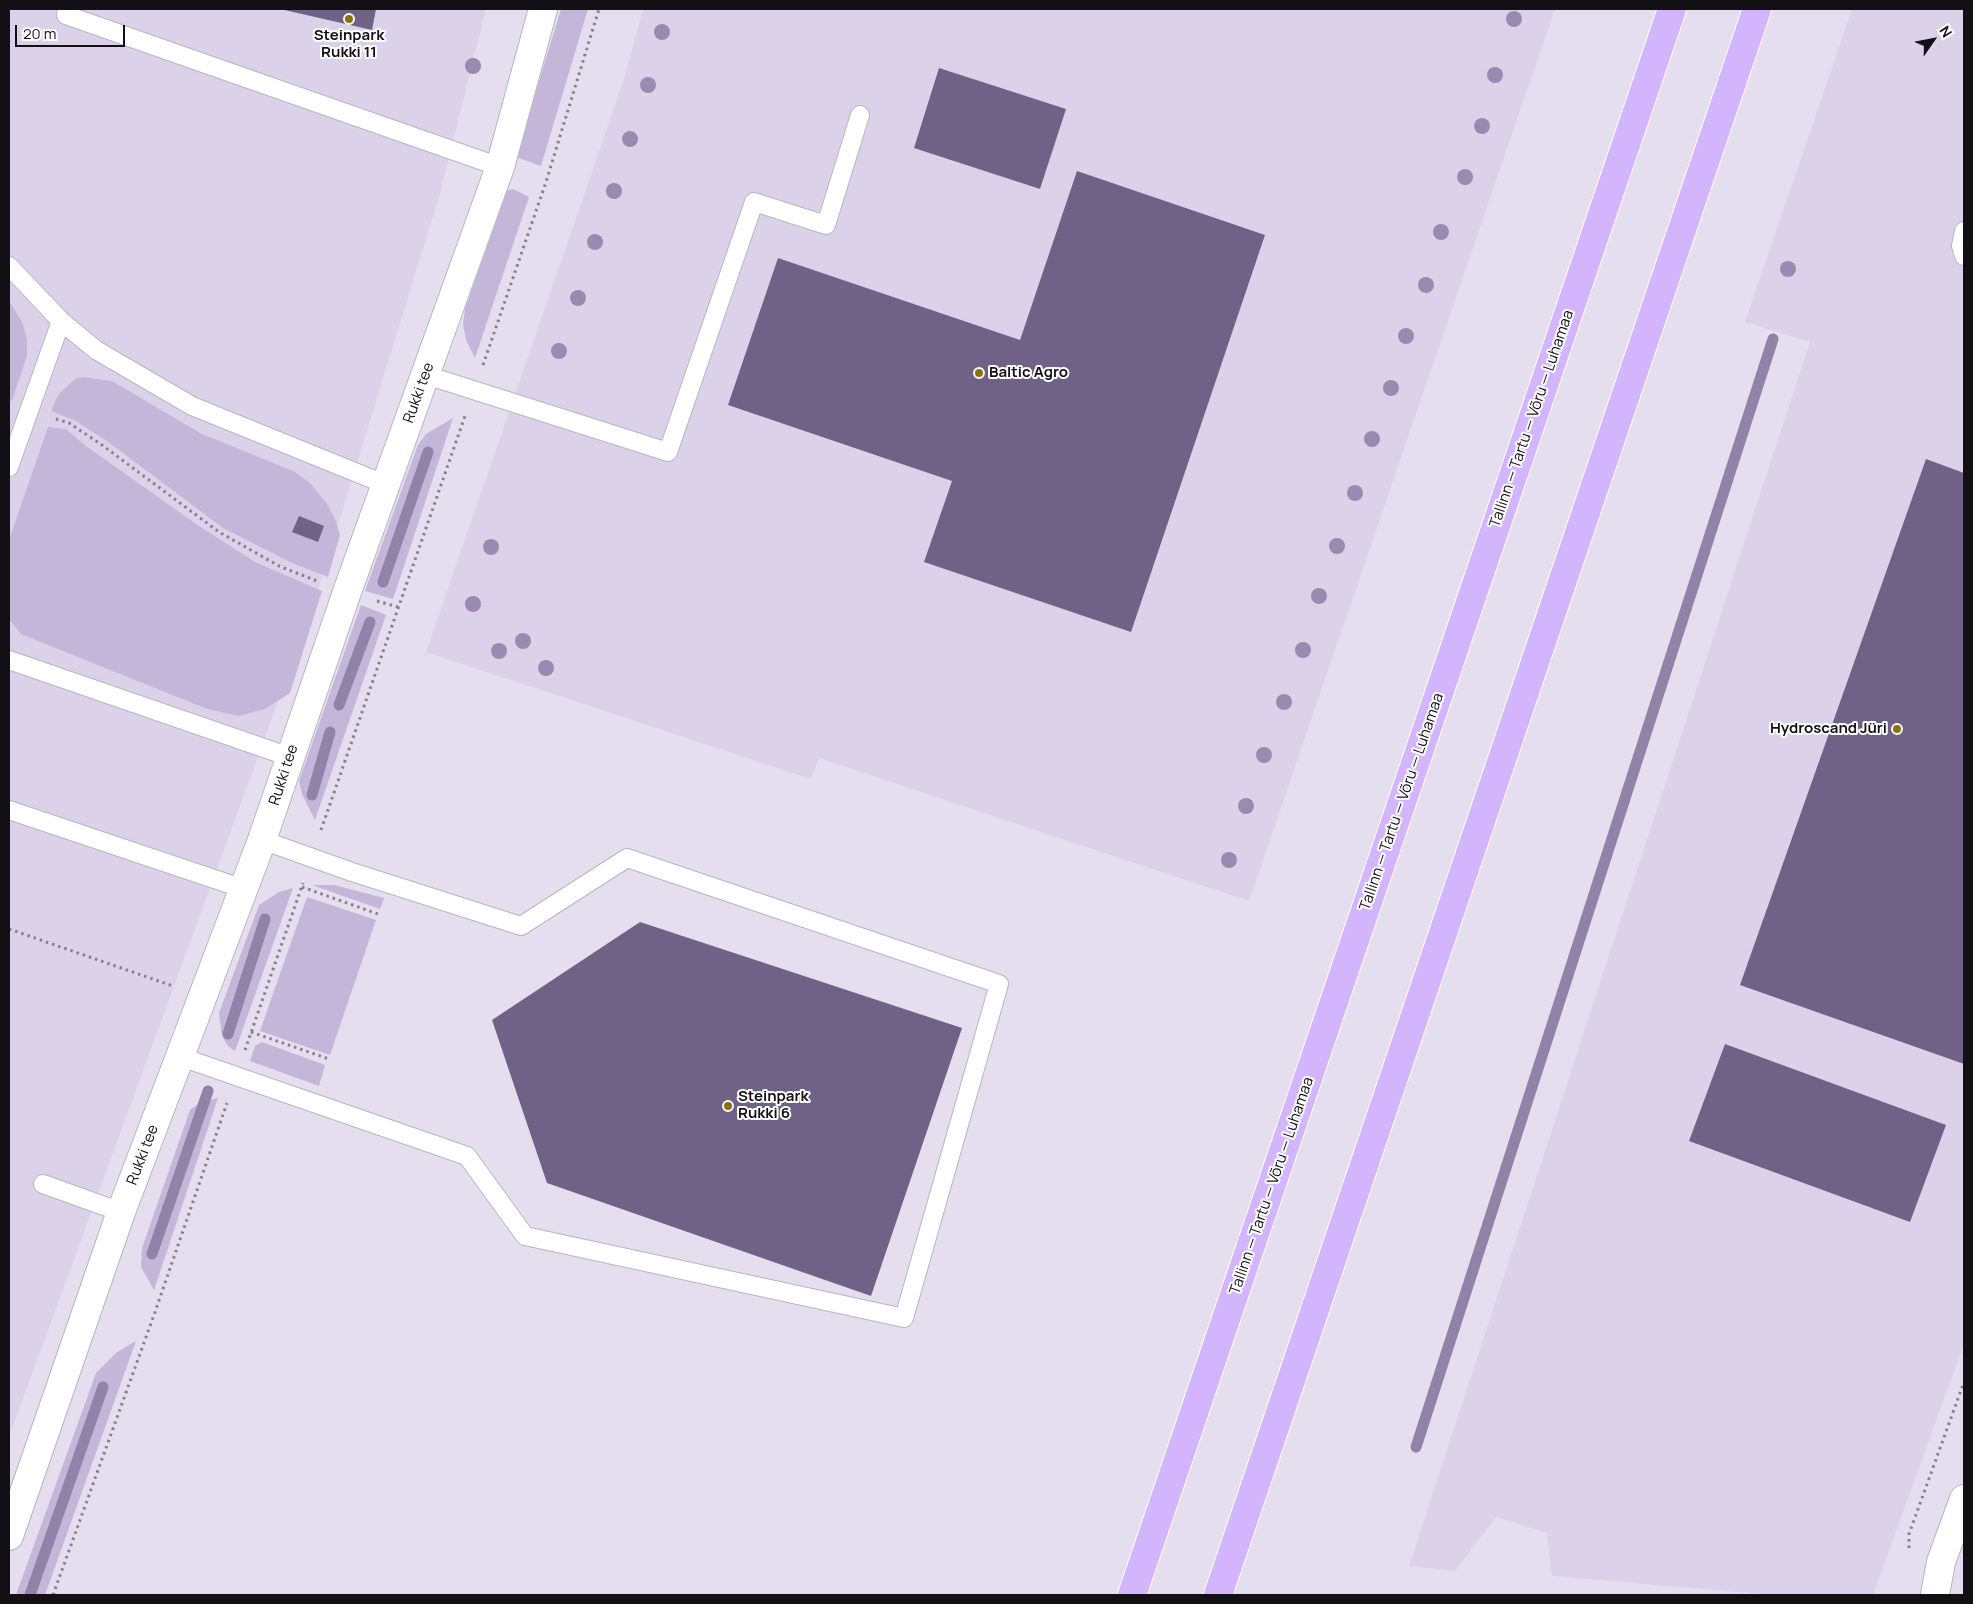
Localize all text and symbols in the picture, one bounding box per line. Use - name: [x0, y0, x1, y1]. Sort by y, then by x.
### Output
- marker: Steinpark Rukki 11: [343, 13, 355, 25]
- scale bar: [18, 15, 128, 47]
- north arrow: [1908, 15, 1958, 65]
- text: N: [1935, 22, 1957, 41]
- text: 20 m: [23, 23, 56, 44]
- place label: Steinpark Rukki 11: [314, 27, 384, 62]
- street label: Tallinn — Tartu — Võru — Luhamaa: [1486, 308, 1578, 530]
- street label: Rukki tee: [400, 360, 438, 426]
- place label: Baltic Agro: [989, 364, 1068, 382]
- marker: Baltic Agro: [973, 367, 985, 379]
- street label: Tallinn — Tartu — Võru — Luhamaa: [1356, 691, 1448, 913]
- place label: Hydroscand Jüri: [1770, 720, 1887, 738]
- marker: Hydroscand Jüri: [1891, 723, 1903, 735]
- street label: Rukki tee: [266, 742, 302, 808]
- street label: Tallinn — Tartu — Võru — Luhamaa: [1226, 1075, 1318, 1297]
- place label: Steinpark Rukki 6: [738, 1088, 808, 1123]
- marker: Steinpark Rukki 6: [722, 1100, 734, 1112]
- street label: Rukki tee: [123, 1122, 163, 1188]

